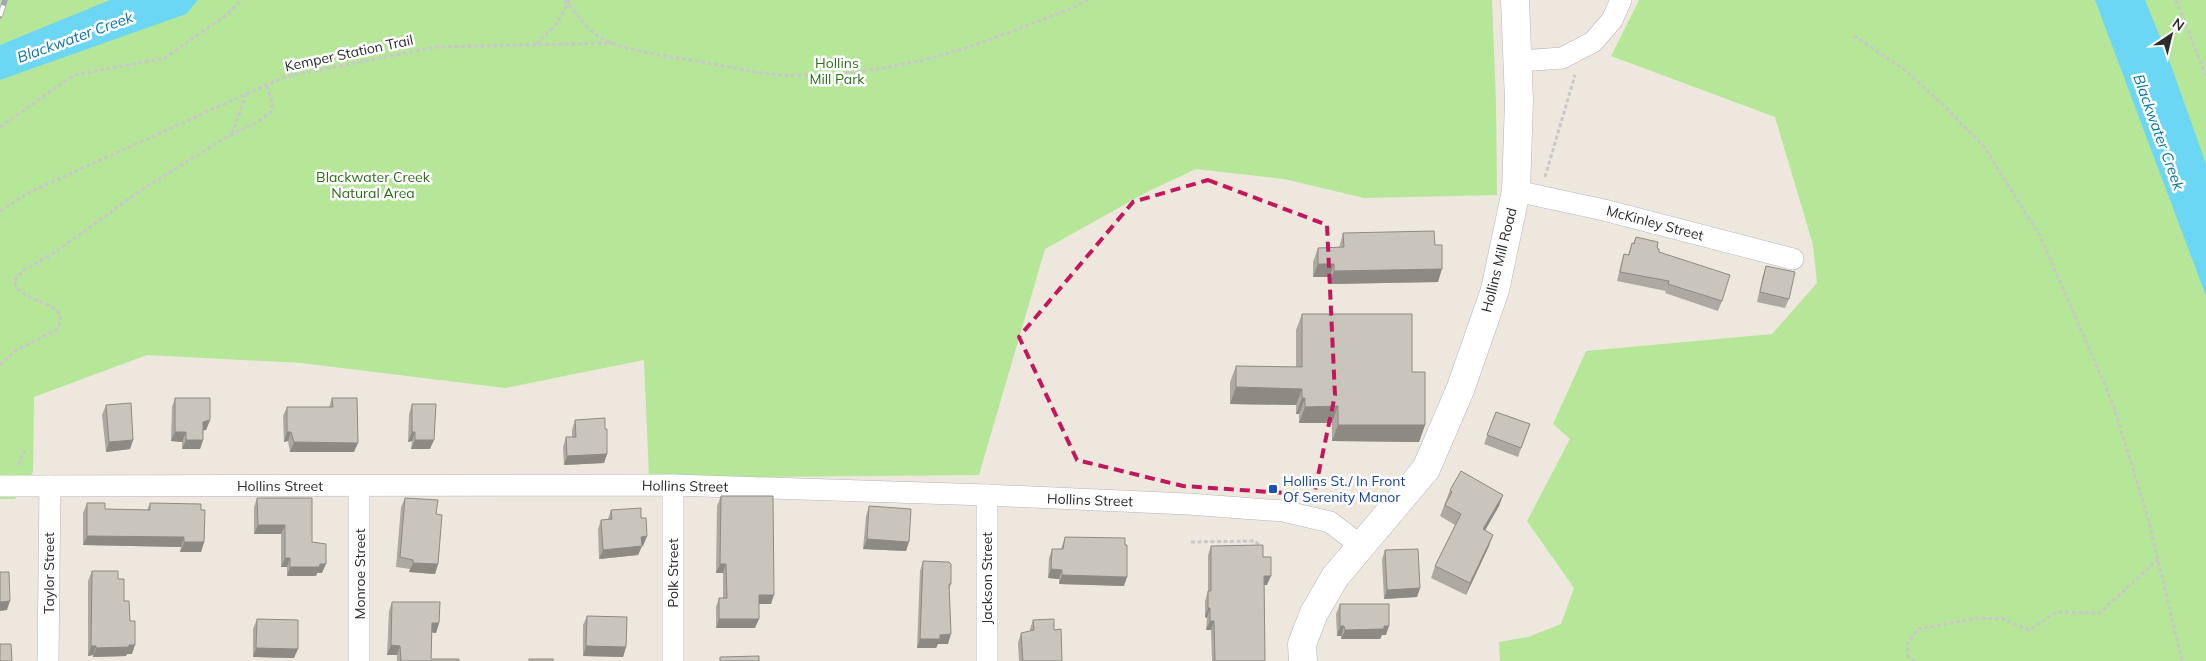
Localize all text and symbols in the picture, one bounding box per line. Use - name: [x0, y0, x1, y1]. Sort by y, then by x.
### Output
- water label: Blackwater Creek: [14, 7, 137, 67]
- north arrow: [2146, 10, 2196, 60]
- text: N: [2169, 14, 2188, 35]
- street label: Kemper Station Trail: [283, 31, 415, 75]
- park label: Hollins Mill Park: [809, 54, 865, 88]
- water label: Blackwater Creek: [2129, 71, 2189, 194]
- park label: Blackwater Creek Natural Area: [316, 168, 431, 202]
- street label: McKinley Street: [1604, 201, 1706, 245]
- street label: Hollins Mill Road: [1477, 206, 1521, 314]
- place label: Hollins St./ In Front Of Serenity Manor: [1283, 472, 1406, 506]
- street label: Hollins Street: [642, 476, 728, 496]
- street label: Hollins Street: [237, 477, 323, 495]
- marker: Hollins St./ In Front Of Serenity Manor: [1267, 483, 1279, 495]
- street label: Hollins Street: [1047, 490, 1134, 511]
- street label: Monroe Street: [351, 528, 369, 620]
- street label: Taylor Street: [40, 532, 58, 614]
- street label: Jackson Street: [978, 532, 996, 624]
- street label: Polk Street: [664, 538, 682, 608]

